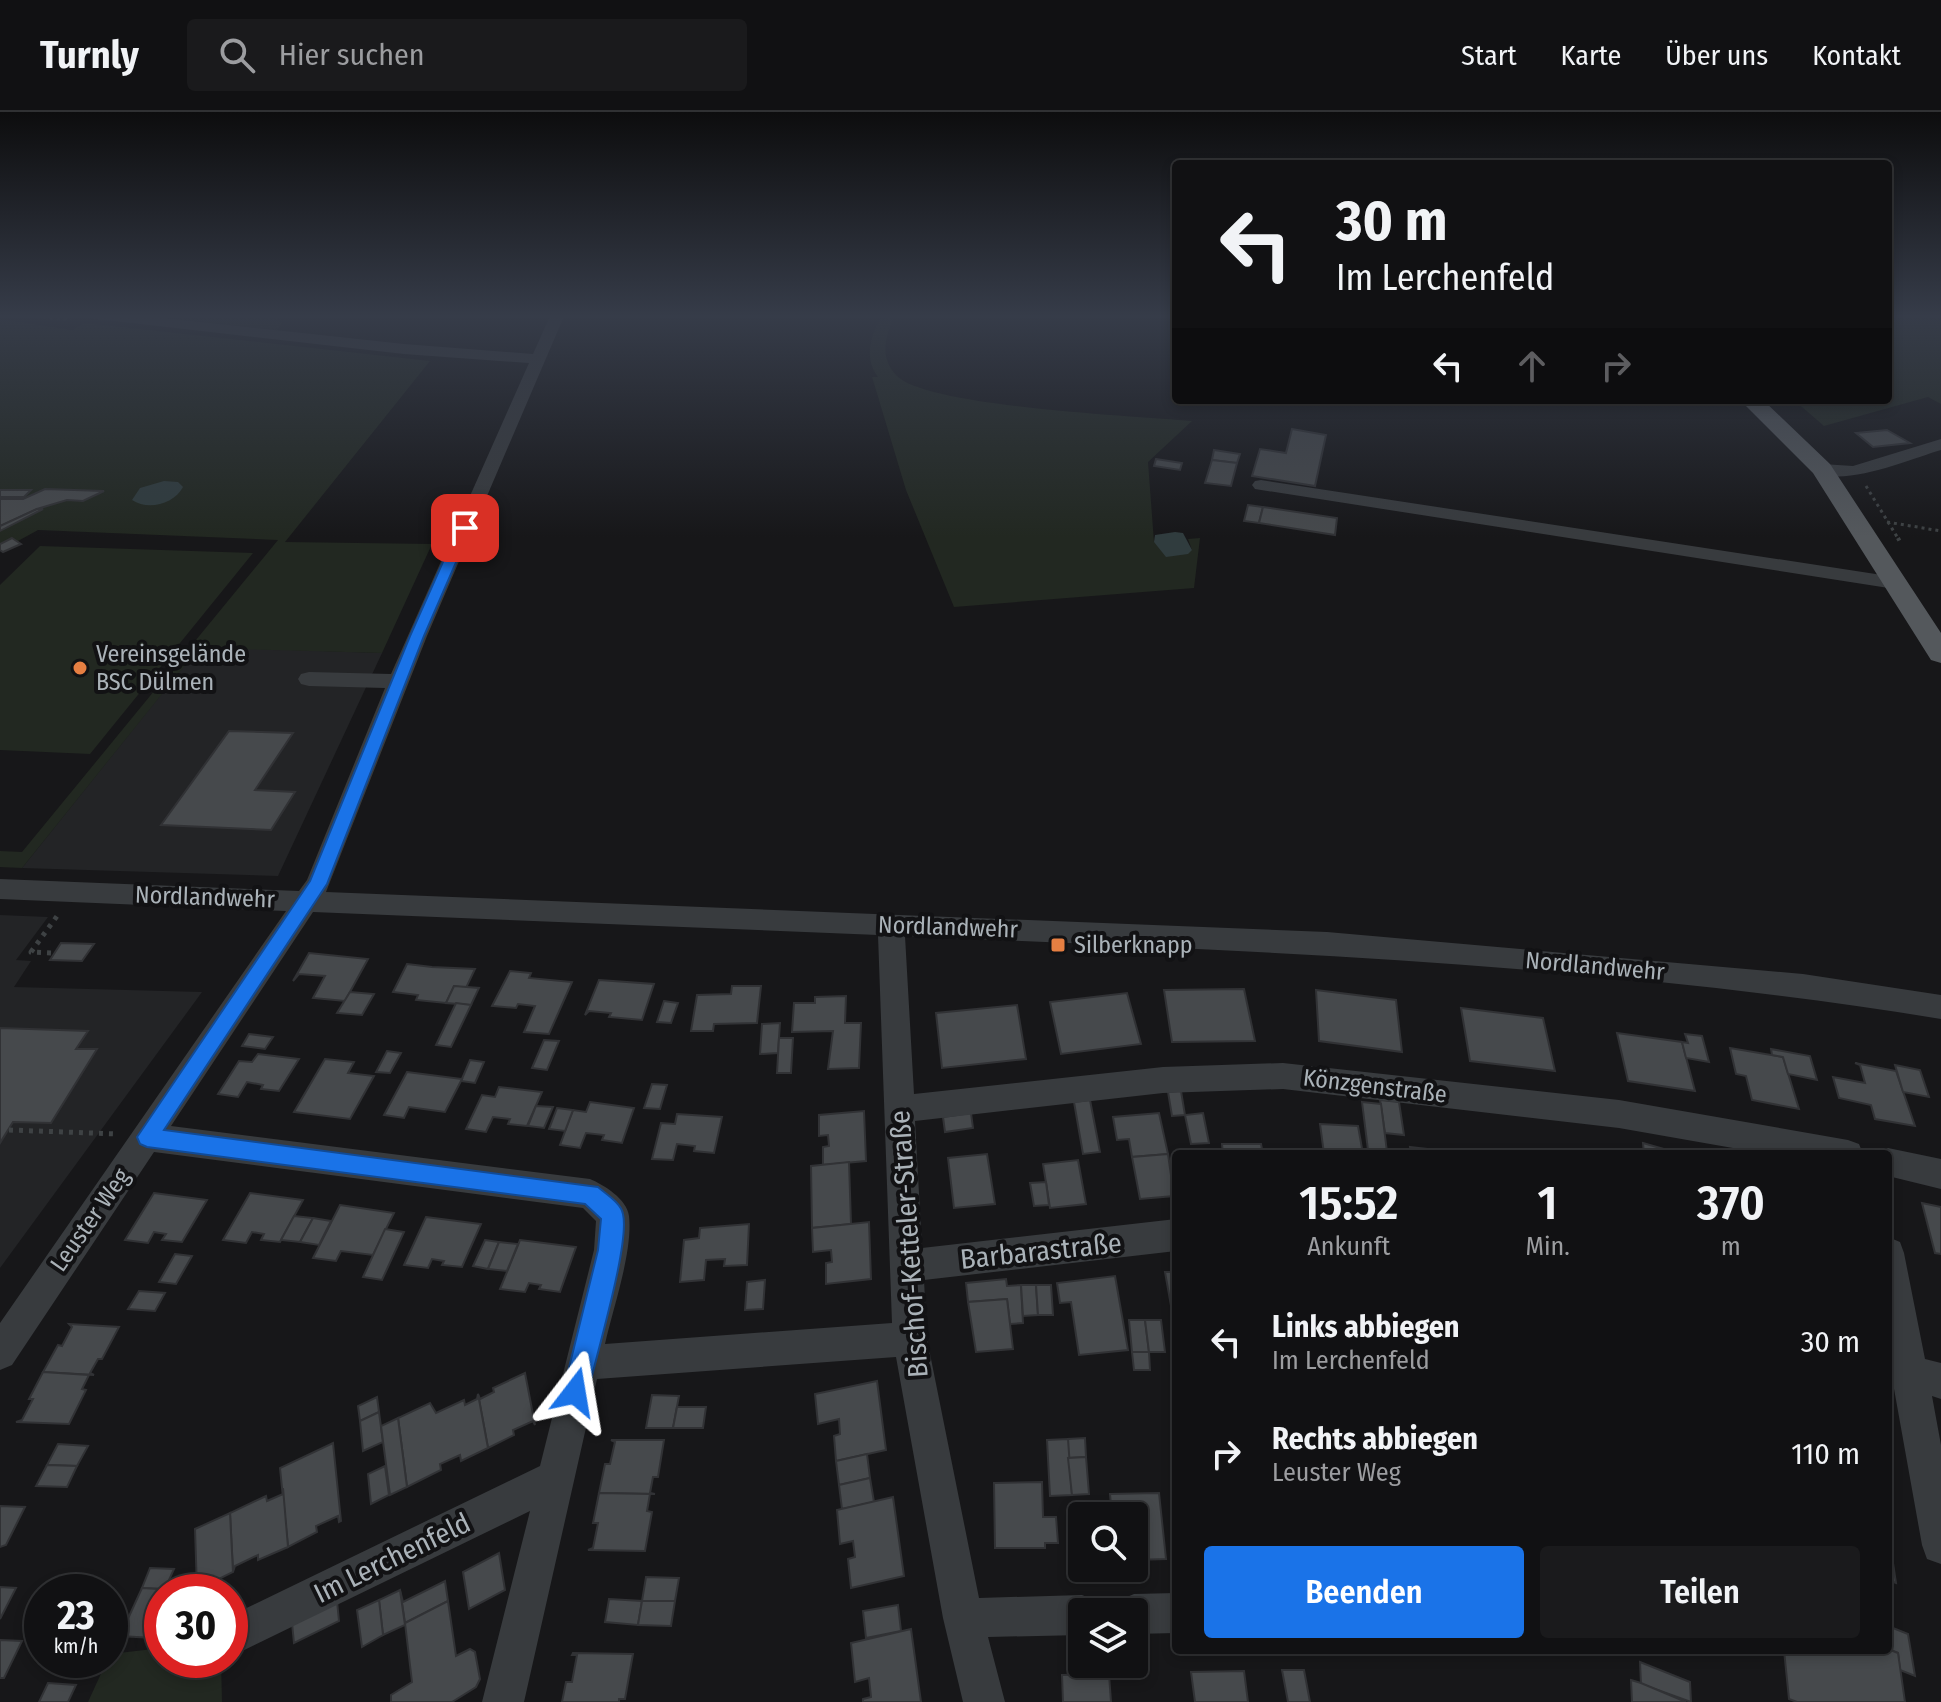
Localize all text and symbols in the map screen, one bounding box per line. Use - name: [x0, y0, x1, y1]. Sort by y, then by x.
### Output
- search box: [187, 19, 747, 91]
- text: Turnly: [40, 32, 139, 78]
- icon: search: [215, 33, 259, 77]
- text: Hier suchen: [279, 37, 425, 73]
- text: Start: [1461, 39, 1517, 72]
- text: Karte: [1561, 39, 1621, 72]
- text: Über uns: [1665, 39, 1768, 72]
- text: Kontakt: [1812, 39, 1901, 72]
- text: 30 m: [1336, 188, 1447, 255]
- icon: left: [1204, 192, 1308, 296]
- text: Im Lerchenfeld: [1336, 256, 1554, 300]
- icon: left: [1426, 344, 1470, 388]
- icon: ahead: [1510, 344, 1554, 388]
- icon: right: [1594, 344, 1638, 388]
- pin: [431, 494, 499, 562]
- icon: arrive: [443, 506, 487, 550]
- place label: Vereinsgelände BSC Dülmen: [96, 640, 246, 696]
- marker: Vereinsgelände BSC Dülmen: [71, 659, 89, 677]
- street label: Nordlandwehr: [135, 881, 276, 913]
- street label: Nordlandwehr: [878, 911, 1019, 943]
- place label: Silberknapp: [1074, 931, 1192, 959]
- marker: Silberknapp: [1049, 936, 1067, 954]
- street label: Nordlandwehr: [1524, 946, 1666, 986]
- street label: Könzgenstraße: [1302, 1063, 1448, 1109]
- street label: Bischof-Ketteler-Straße: [883, 1109, 935, 1379]
- street label: Leuster Weg: [44, 1163, 136, 1277]
- text: 15:52: [1299, 1174, 1398, 1232]
- text: 1: [1538, 1174, 1558, 1232]
- text: 370: [1697, 1174, 1765, 1232]
- street label: Barbarastraße: [959, 1226, 1123, 1276]
- text: Ankunft: [1307, 1231, 1390, 1262]
- text: Min.: [1525, 1231, 1570, 1262]
- text: m: [1721, 1231, 1741, 1262]
- text: Links abbiegen: [1272, 1309, 1460, 1345]
- icon: left: [1204, 1320, 1248, 1364]
- text: 30 m: [1801, 1324, 1860, 1360]
- text: Im Lerchenfeld: [1272, 1345, 1430, 1376]
- position arrow: [533, 1350, 617, 1434]
- text: Rechts abbiegen: [1272, 1421, 1478, 1457]
- icon: right: [1204, 1432, 1248, 1476]
- text: 110 m: [1791, 1436, 1860, 1472]
- text: Leuster Weg: [1272, 1457, 1401, 1488]
- map controls: [1068, 1502, 1148, 1678]
- button: search: [1068, 1502, 1148, 1582]
- street label: Im Lerchenfeld: [308, 1506, 476, 1610]
- button: Beenden: [1204, 1546, 1524, 1638]
- button: Teilen: [1540, 1546, 1860, 1638]
- speed limit sign: 30: [144, 1574, 248, 1678]
- text: 23: [57, 1592, 95, 1640]
- button: layers: [1068, 1598, 1148, 1678]
- text: km/h: [54, 1634, 98, 1658]

